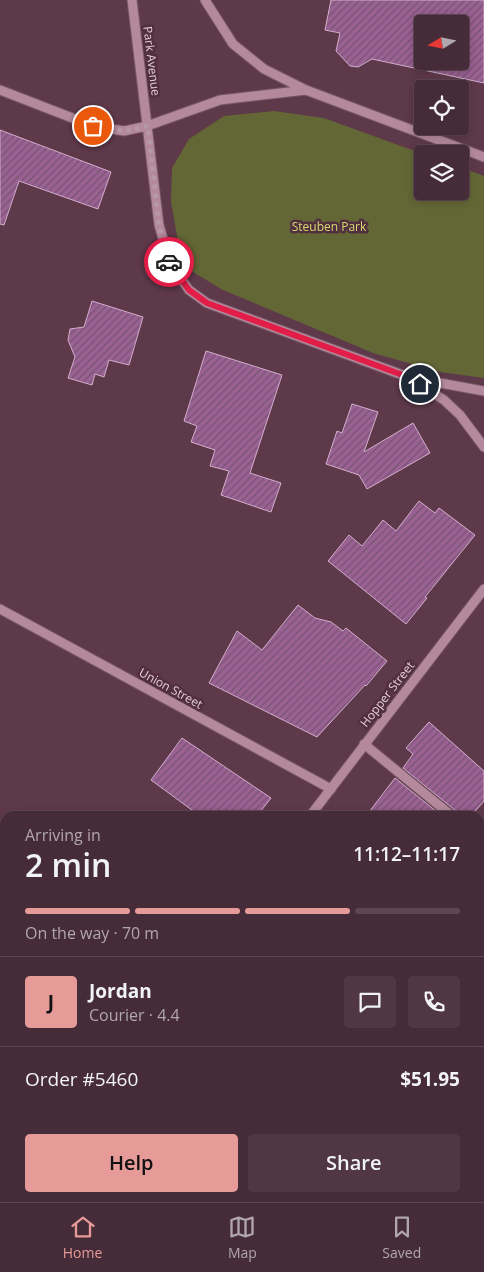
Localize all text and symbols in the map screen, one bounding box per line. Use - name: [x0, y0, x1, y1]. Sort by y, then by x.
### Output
- north arrow: [414, 15, 469, 70]
- map controls: [414, 15, 469, 200]
- street label: Park Avenue: [139, 25, 165, 97]
- button: locate: [414, 80, 469, 135]
- pin: [72, 105, 114, 147]
- icon: bag: [79, 112, 107, 140]
- button: layers: [414, 145, 469, 200]
- park label: Steuben Park: [292, 218, 367, 235]
- courier: [144, 237, 194, 287]
- icon: car: [155, 248, 183, 276]
- pin: [399, 363, 441, 405]
- icon: home: [406, 370, 434, 398]
- street label: Hopper Street: [356, 658, 418, 730]
- street label: Union Street: [136, 664, 206, 712]
- text: Arriving in: [25, 824, 101, 846]
- text: 11:12–11:17: [353, 841, 460, 867]
- text: 2 min: [25, 843, 111, 886]
- text: On the way · 70 m: [25, 922, 159, 944]
- button: chat: [344, 976, 396, 1028]
- button: phone: [408, 976, 460, 1028]
- text: Jordan: [89, 978, 152, 1004]
- text: J: [48, 989, 54, 1015]
- text: Courier · 4.4: [89, 1004, 180, 1026]
- text: Order #5460: [25, 1066, 138, 1092]
- text: $51.95: [400, 1066, 460, 1092]
- button: Help: [25, 1134, 238, 1192]
- button: Share: [248, 1134, 460, 1192]
- tab: Home: [63, 1213, 102, 1262]
- tab: Map: [228, 1213, 257, 1262]
- tab: Saved: [382, 1213, 421, 1262]

